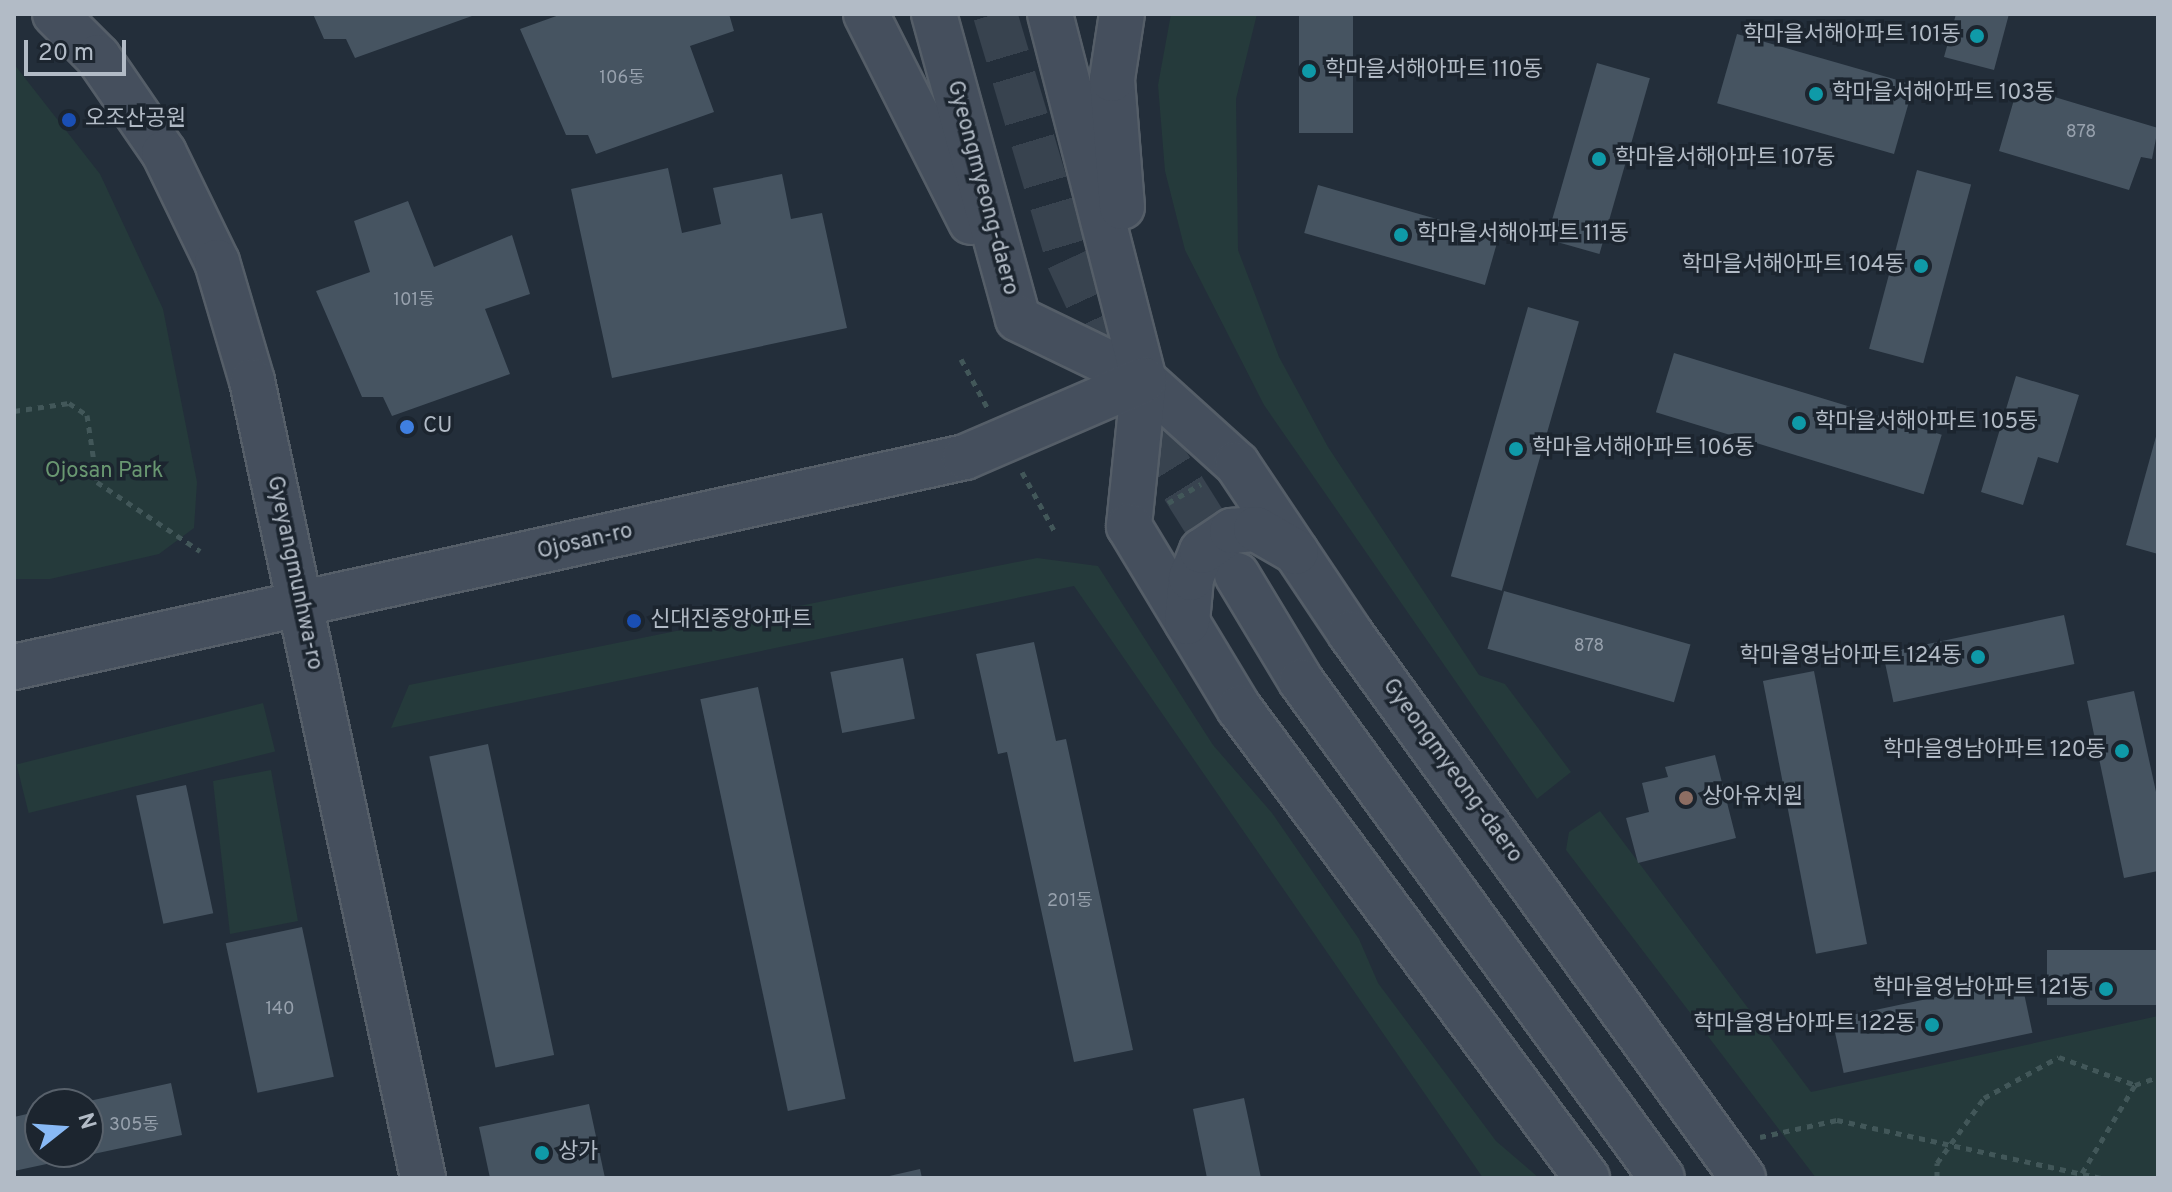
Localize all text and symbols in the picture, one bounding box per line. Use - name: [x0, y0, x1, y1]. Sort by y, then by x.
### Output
- place label: 학마을서해아파트 101동: [1743, 23, 1961, 49]
- scale bar: [28, 24, 130, 74]
- marker: 학마을서해아파트 101동: [1968, 27, 1986, 45]
- text: 20 m: [38, 39, 94, 69]
- place label: 학마을서해아파트 110동: [1325, 58, 1543, 84]
- marker: 학마을서해아파트 110동: [1300, 62, 1318, 80]
- house number: 106동: [599, 68, 645, 90]
- street label: Gyeongmyeong-daero: [941, 78, 1023, 298]
- place label: 학마을서해아파트 103동: [1832, 81, 2055, 107]
- marker: 학마을서해아파트 103동: [1807, 85, 1825, 103]
- place label: 오조산공원: [85, 107, 186, 133]
- marker: 오조산공원: [60, 111, 78, 129]
- house number: 878: [2066, 122, 2096, 144]
- place label: 학마을서해아파트 107동: [1615, 146, 1835, 172]
- marker: 학마을서해아파트 107동: [1590, 150, 1608, 168]
- place label: 학마을서해아파트 111동: [1417, 222, 1629, 248]
- marker: 학마을서해아파트 111동: [1392, 226, 1410, 244]
- place label: 학마을서해아파트 104동: [1682, 253, 1905, 279]
- marker: 학마을서해아파트 104동: [1912, 257, 1930, 275]
- house number: 101동: [393, 290, 435, 312]
- place label: 학마을서해아파트 105동: [1815, 410, 2038, 436]
- place label: CU: [423, 414, 452, 440]
- marker: 학마을서해아파트 105동: [1790, 414, 1808, 432]
- marker: CU: [398, 418, 416, 436]
- place label: 학마을서해아파트 106동: [1532, 436, 1755, 462]
- marker: 학마을서해아파트 106동: [1507, 440, 1525, 458]
- park label: Ojosan Park: [45, 459, 163, 485]
- street label: Gyeyangmunhwa-ro: [261, 474, 327, 672]
- street label: Ojosan-ro: [535, 518, 635, 566]
- place label: 신대진중앙아파트: [650, 608, 812, 634]
- marker: 신대진중앙아파트: [625, 612, 643, 630]
- house number: 878: [1574, 636, 1604, 658]
- place label: 학마을영남아파트 124동: [1740, 644, 1962, 670]
- marker: 학마을영남아파트 124동: [1969, 648, 1987, 666]
- street label: Gyeongmyeong-daero: [1376, 674, 1528, 868]
- place label: 학마을영남아파트 120동: [1883, 738, 2106, 764]
- marker: 학마을영남아파트 120동: [2113, 742, 2131, 760]
- place label: 상아유치원: [1702, 785, 1803, 811]
- marker: 상아유치원: [1677, 789, 1695, 807]
- house number: 201동: [1047, 891, 1093, 913]
- place label: 학마을영남아파트 121동: [1873, 976, 2090, 1002]
- marker: 학마을영남아파트 121동: [2097, 980, 2115, 998]
- house number: 140: [265, 999, 295, 1021]
- place label: 학마을영남아파트 122동: [1694, 1012, 1916, 1038]
- marker: 학마을영남아파트 122동: [1923, 1016, 1941, 1034]
- north arrow: [24, 1088, 104, 1168]
- text: N: [70, 1110, 101, 1133]
- house number: 305동: [109, 1115, 159, 1137]
- place label: 상가: [558, 1140, 598, 1166]
- marker: 상가: [533, 1144, 551, 1162]

